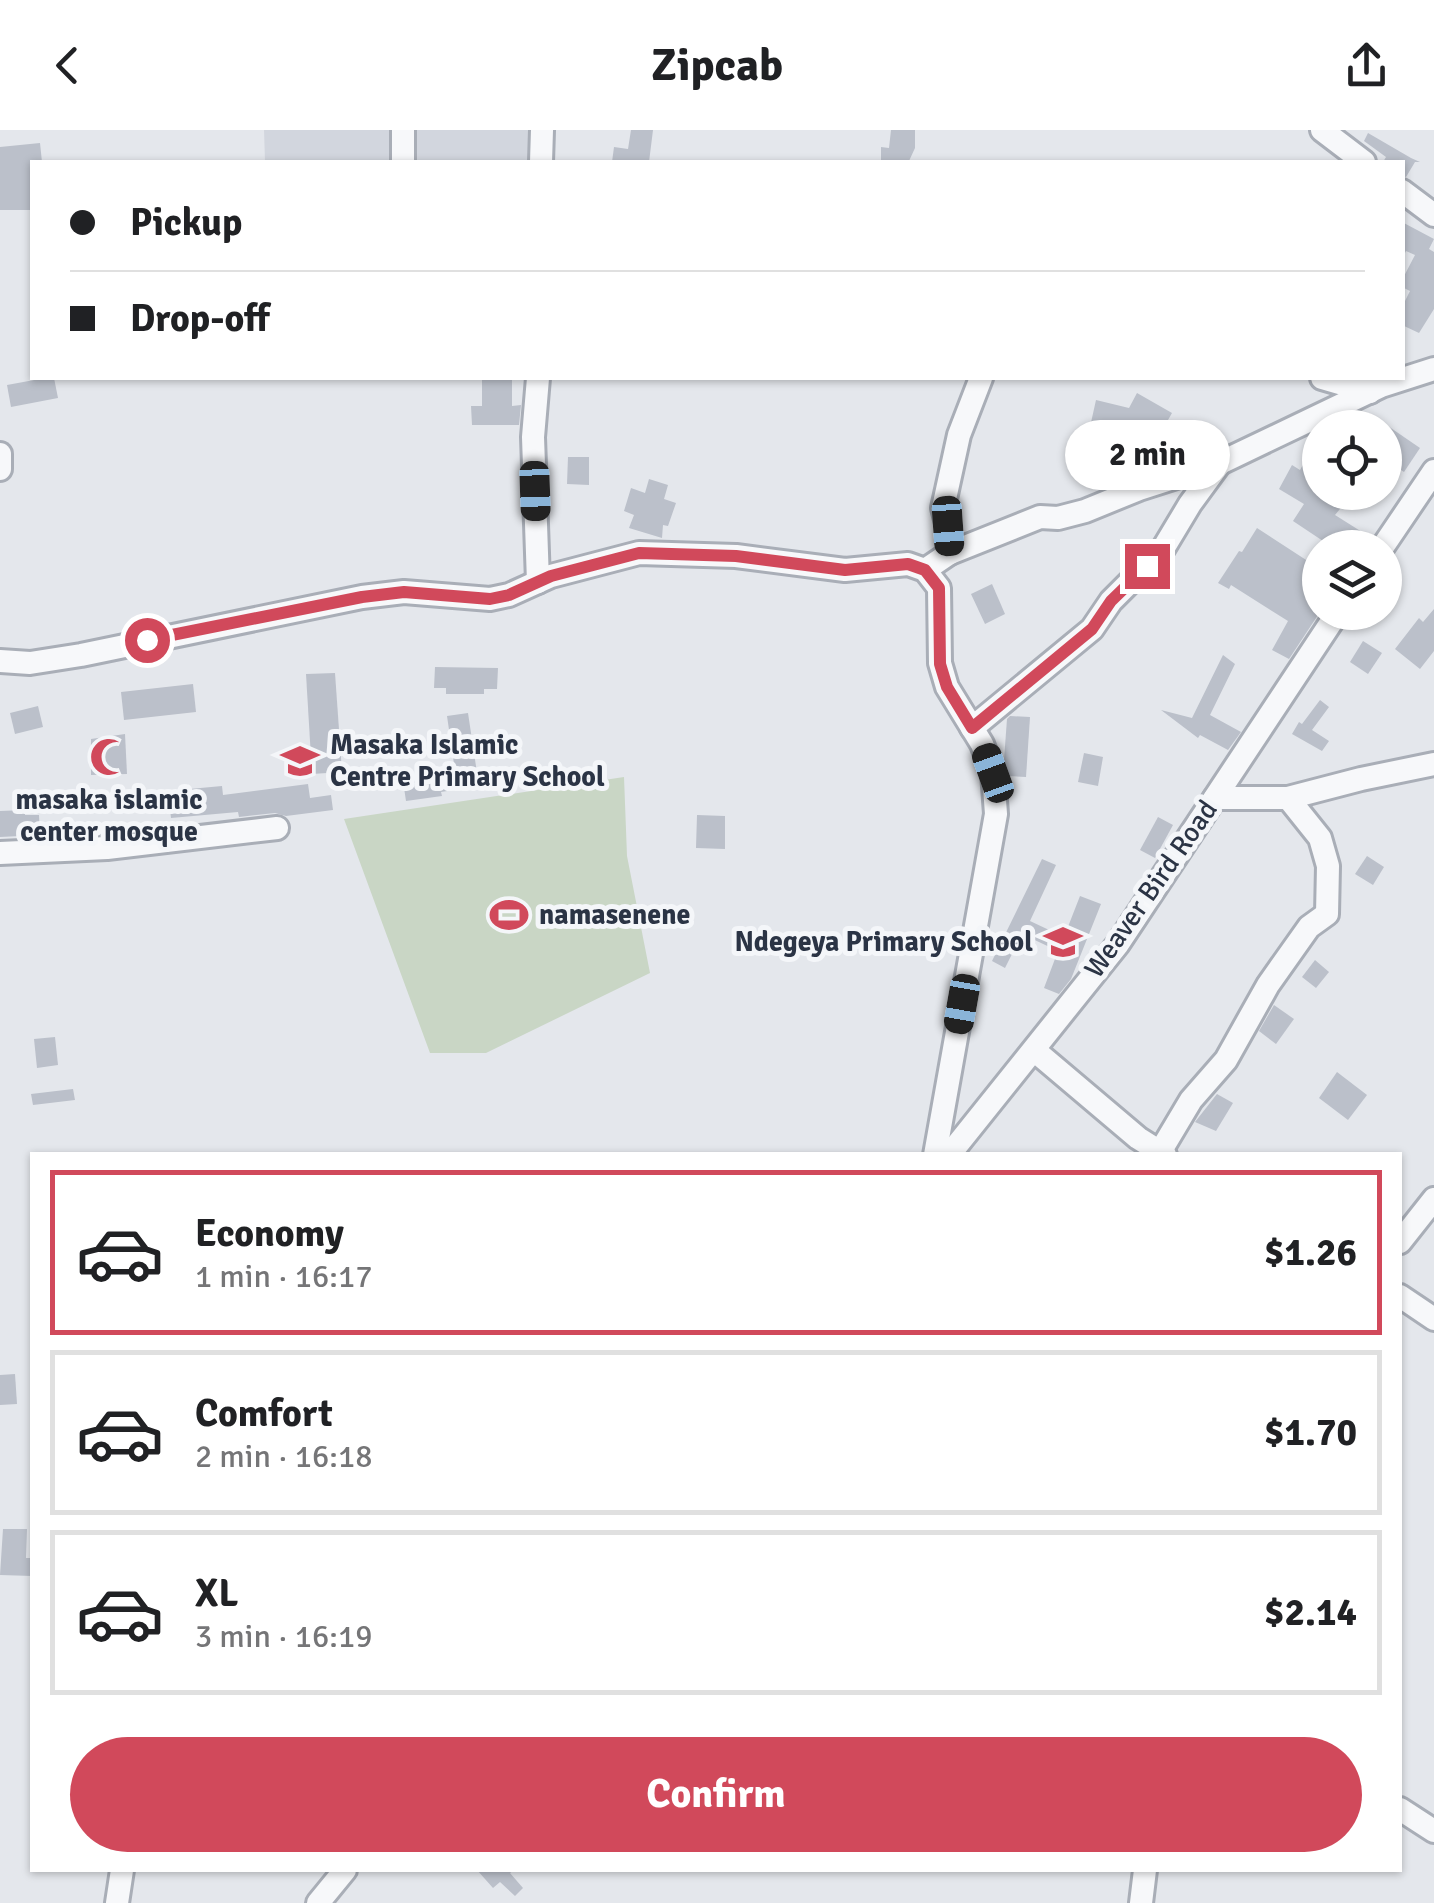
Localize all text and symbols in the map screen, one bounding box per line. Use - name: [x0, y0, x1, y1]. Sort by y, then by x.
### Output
- icon: back: [40, 38, 95, 93]
- text: Zipcab: [651, 38, 783, 93]
- icon: share: [1339, 38, 1394, 93]
- text: Pickup: [130, 199, 242, 246]
- text: Drop-off: [130, 295, 270, 342]
- map controls: [1302, 410, 1402, 630]
- button: locate: [1302, 410, 1402, 510]
- callout: 2 min: [1064, 421, 1230, 491]
- text: 2 min: [1109, 435, 1186, 474]
- car: [519, 460, 551, 522]
- car: [931, 495, 965, 557]
- button: layers: [1302, 530, 1402, 630]
- route end: [1125, 544, 1170, 589]
- route start: [125, 618, 170, 663]
- place label: Masaka Islamic Centre Primary School: [330, 728, 605, 794]
- mosque icon: masaka islamic center mosque: [88, 736, 130, 778]
- school or university icon: Masaka Islamic Centre Primary School: [279, 740, 321, 782]
- car: [969, 740, 1017, 806]
- place label: masaka islamic center mosque: [15, 783, 203, 849]
- street label: Weaver Bird Road: [1077, 794, 1225, 984]
- sports icon: namasenene: [488, 894, 530, 936]
- place label: namasenene: [539, 898, 690, 932]
- school or university icon: Ndegeya Primary School: [1042, 921, 1084, 963]
- place label: Ndegeya Primary School: [734, 925, 1033, 959]
- car: [942, 972, 982, 1036]
- icon: car: [75, 1208, 165, 1298]
- text: Economy: [195, 1210, 344, 1257]
- text: $1.26: [1264, 1229, 1357, 1276]
- text: 1 min · 16:17: [195, 1257, 373, 1296]
- icon: car: [75, 1388, 165, 1478]
- text: Comfort: [195, 1390, 333, 1437]
- text: $1.70: [1264, 1409, 1357, 1456]
- text: 2 min · 16:18: [195, 1437, 373, 1476]
- icon: car: [75, 1568, 165, 1658]
- text: XL: [195, 1570, 238, 1617]
- text: $2.14: [1264, 1589, 1357, 1636]
- text: 3 min · 16:19: [195, 1617, 373, 1656]
- button: Confirm: [70, 1737, 1362, 1852]

